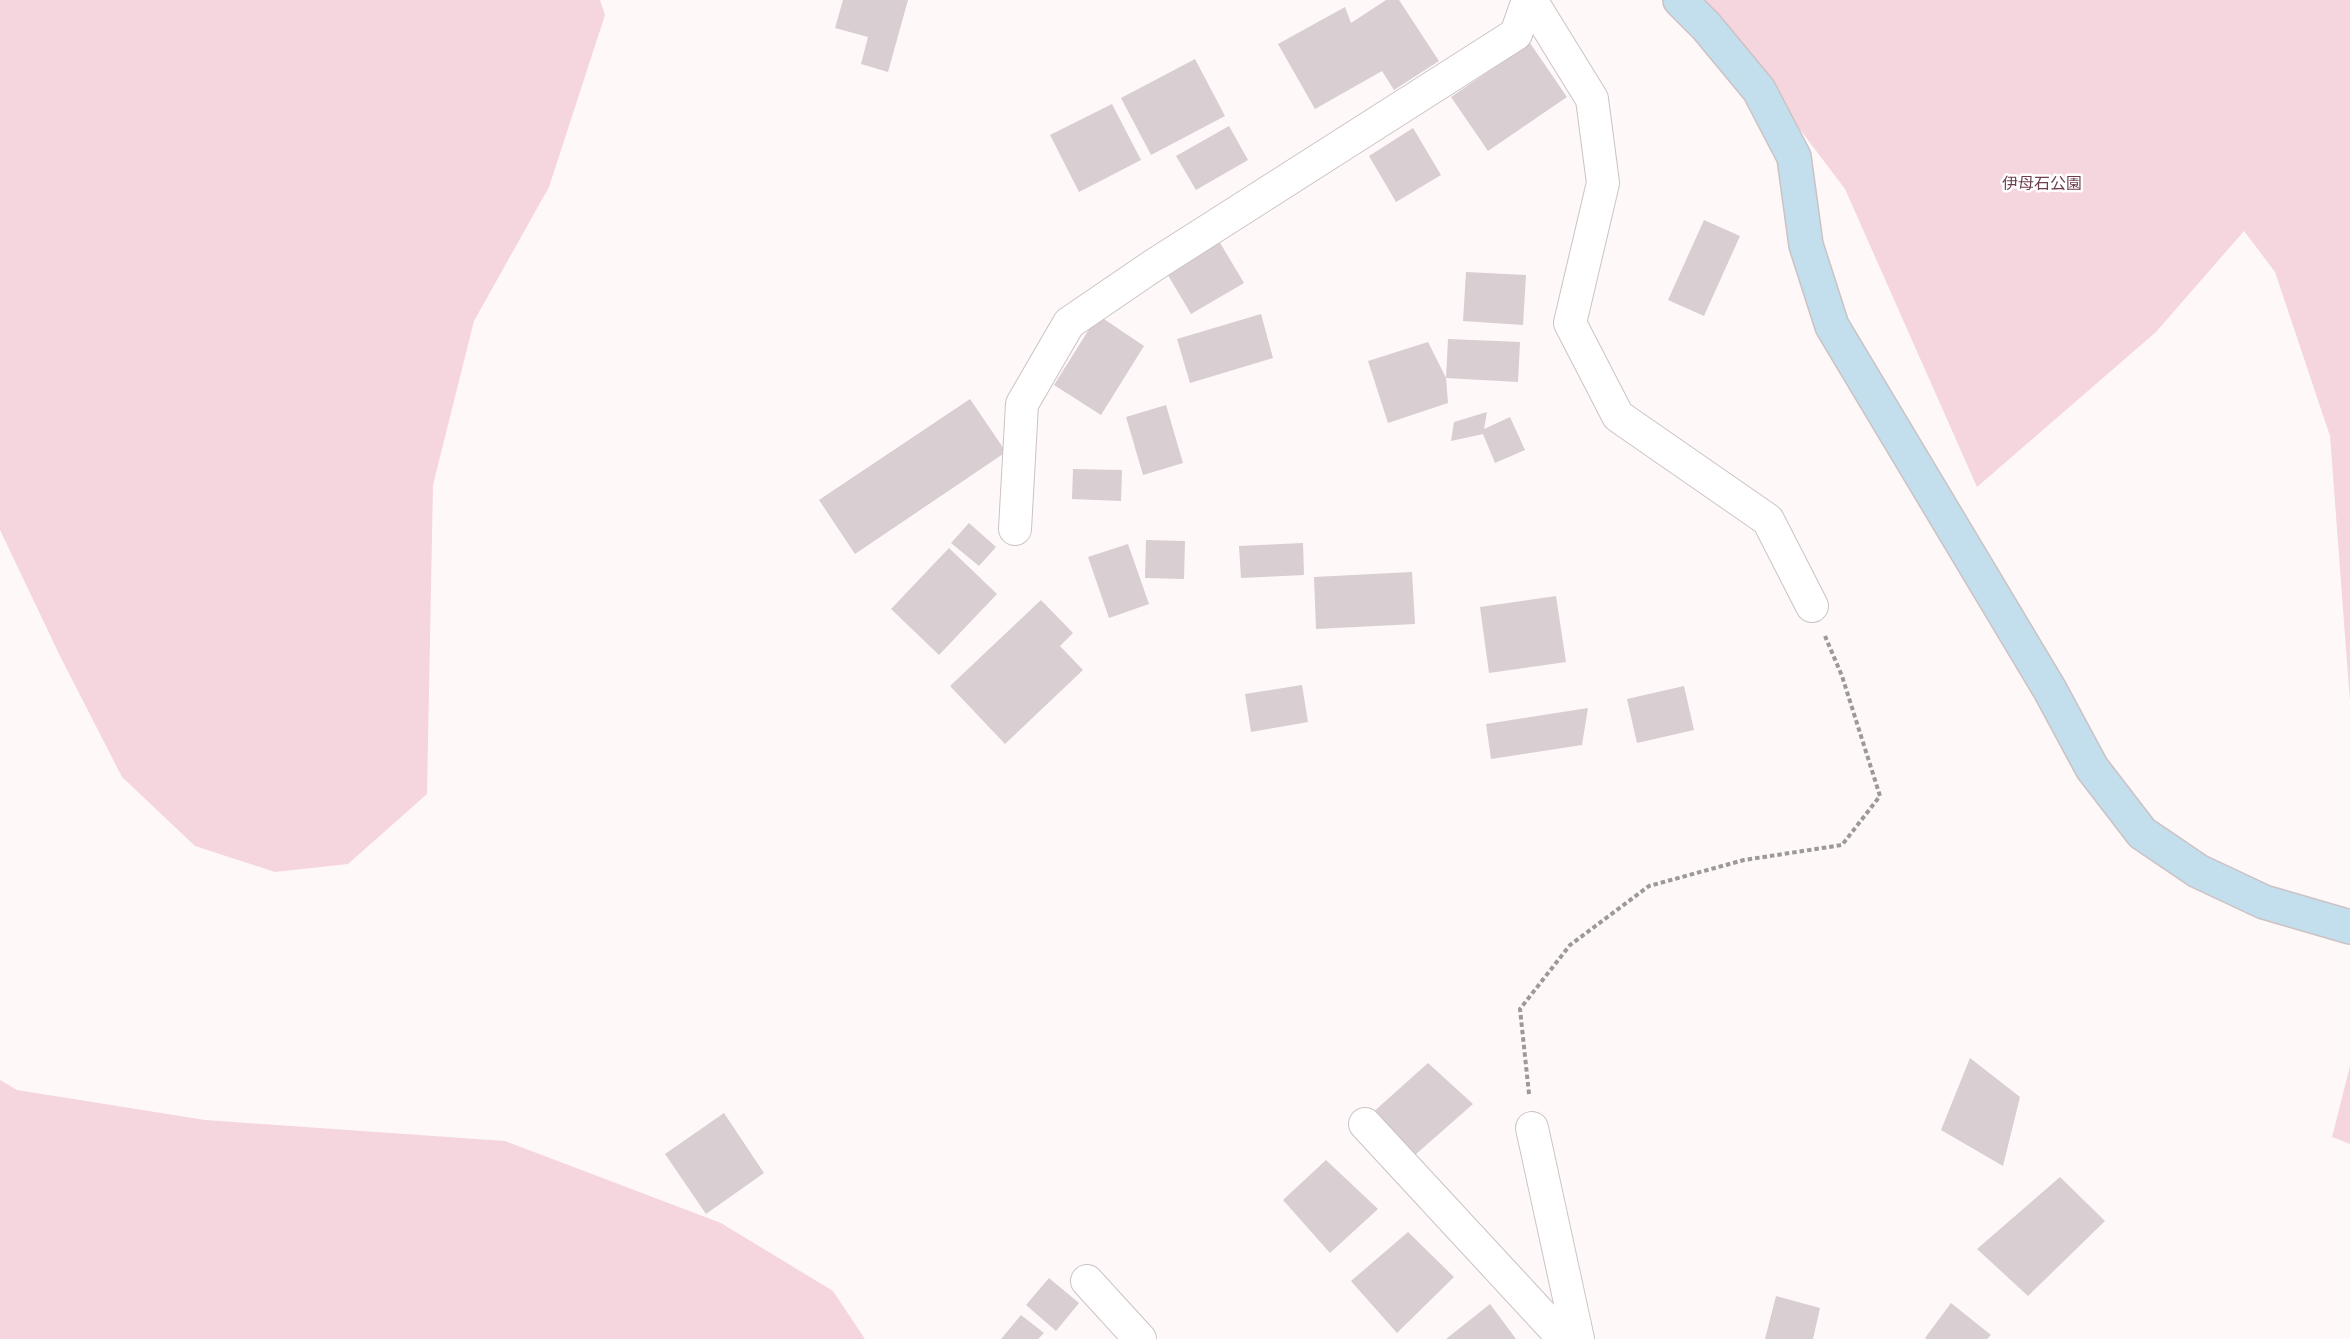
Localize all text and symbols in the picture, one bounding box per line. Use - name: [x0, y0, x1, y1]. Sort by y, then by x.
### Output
- park label: 伊母石公園: [2002, 174, 2082, 194]

